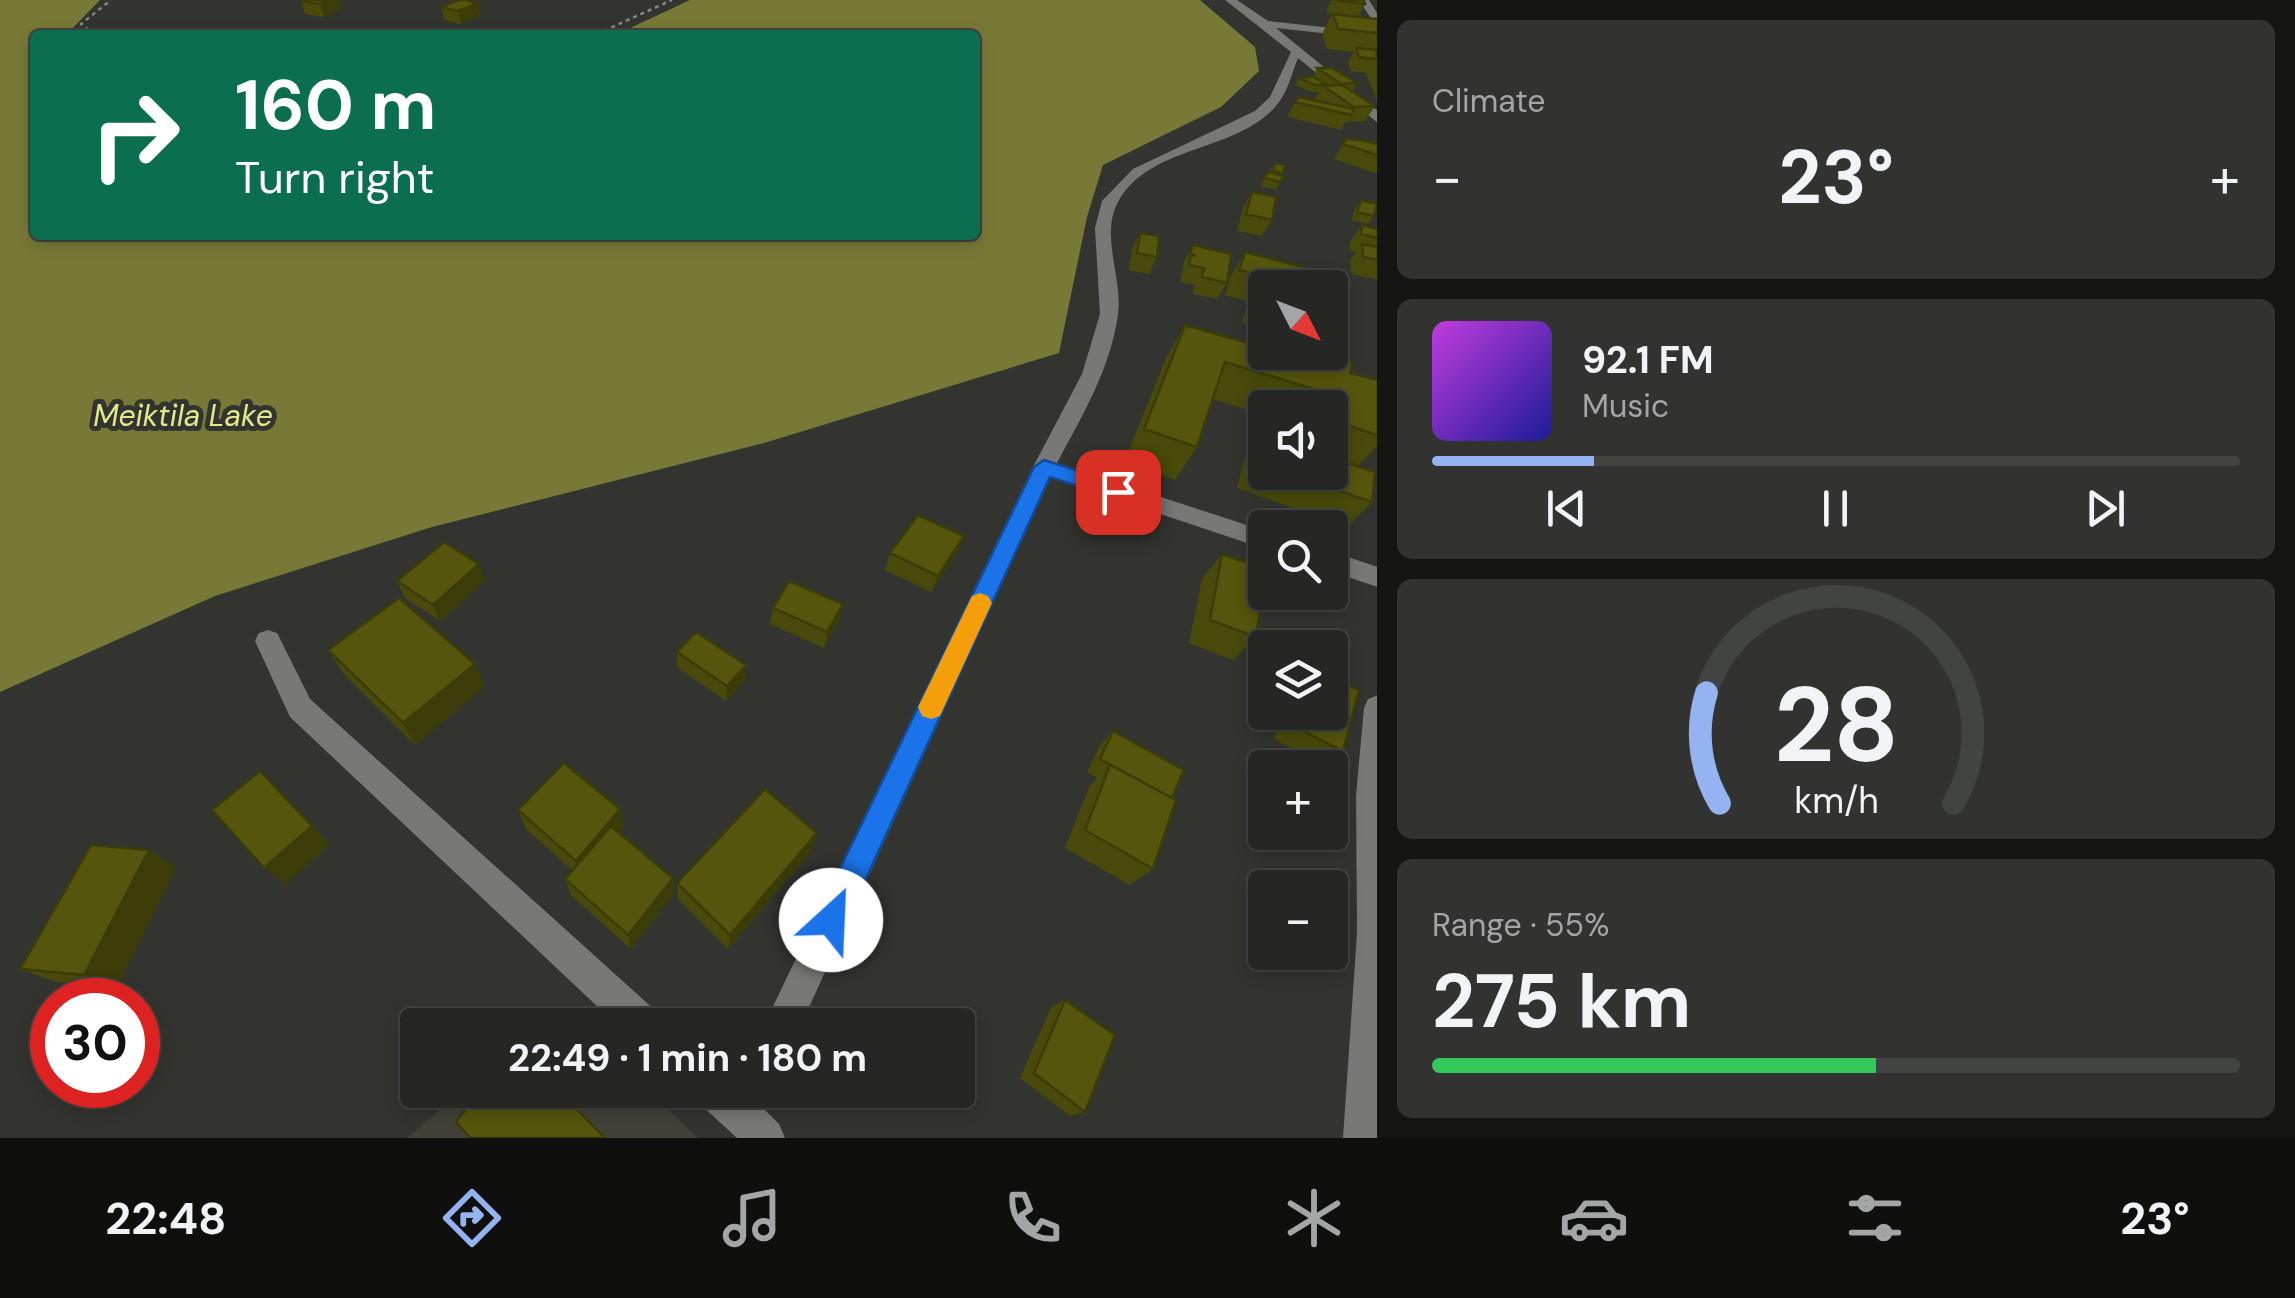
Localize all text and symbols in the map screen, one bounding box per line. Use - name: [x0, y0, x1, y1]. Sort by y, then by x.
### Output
- text: 160 m: [235, 60, 436, 151]
- icon: right: [70, 70, 200, 200]
- text: Climate: [1432, 80, 1546, 122]
- text: 23°: [1778, 129, 1894, 226]
- text: −: [1432, 142, 1462, 214]
- text: +: [2210, 142, 2240, 214]
- text: Turn right: [235, 148, 434, 207]
- north arrow: [1248, 270, 1348, 370]
- map controls: [1248, 270, 1348, 970]
- text: 92.1 FM: [1582, 335, 1714, 385]
- text: Music: [1582, 385, 1669, 427]
- button: sound: [1248, 390, 1348, 490]
- water label: Meiktila Lake: [93, 396, 273, 435]
- pin: [1076, 450, 1161, 535]
- icon: arrive: [1091, 465, 1146, 520]
- icon: previous: [1539, 481, 1594, 536]
- icon: pause: [1808, 481, 1863, 536]
- icon: next: [2078, 481, 2133, 536]
- button: search: [1248, 510, 1348, 610]
- button: layers: [1248, 630, 1348, 730]
- text: 28: [1773, 658, 1899, 793]
- button: +: [1248, 750, 1348, 850]
- text: km/h: [1794, 778, 1878, 824]
- position arrow: [779, 868, 883, 972]
- button: −: [1248, 870, 1348, 970]
- text: Range · 55%: [1432, 904, 1609, 946]
- text: 275 km: [1432, 953, 1691, 1050]
- speed limit sign: 30: [30, 978, 160, 1108]
- text: 22:49 · 1 min · 180 m: [508, 1033, 867, 1083]
- icon: directions: [437, 1183, 507, 1253]
- icon: music: [717, 1183, 787, 1253]
- icon: phone: [998, 1183, 1068, 1253]
- icon: climate: [1279, 1183, 1349, 1253]
- icon: car: [1559, 1183, 1629, 1253]
- icon: filters: [1840, 1183, 1910, 1253]
- text: 22:48: [105, 1189, 226, 1248]
- text: 23°: [2120, 1189, 2190, 1248]

